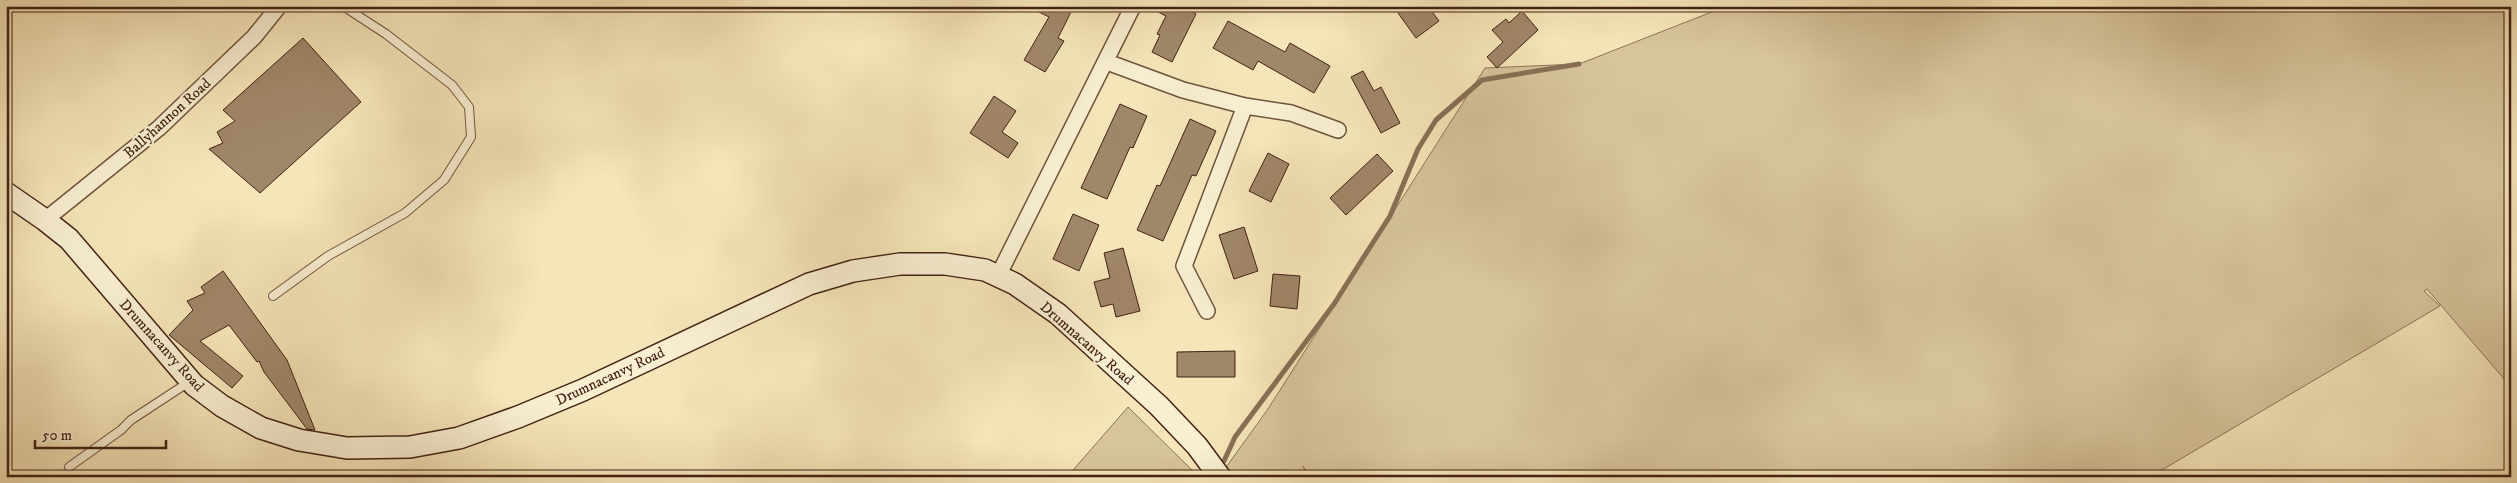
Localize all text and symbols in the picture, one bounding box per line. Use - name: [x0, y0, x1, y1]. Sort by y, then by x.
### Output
- street label: Ballyhannon Road: [120, 74, 215, 163]
- street label: Drumnacanvy Road: [115, 295, 209, 396]
- street label: Drumnacanvy Road: [1036, 297, 1138, 390]
- street label: Drumnacanvy Road: [553, 343, 668, 410]
- scale bar: [35, 418, 166, 450]
- text: 50 m: [42, 426, 72, 445]

